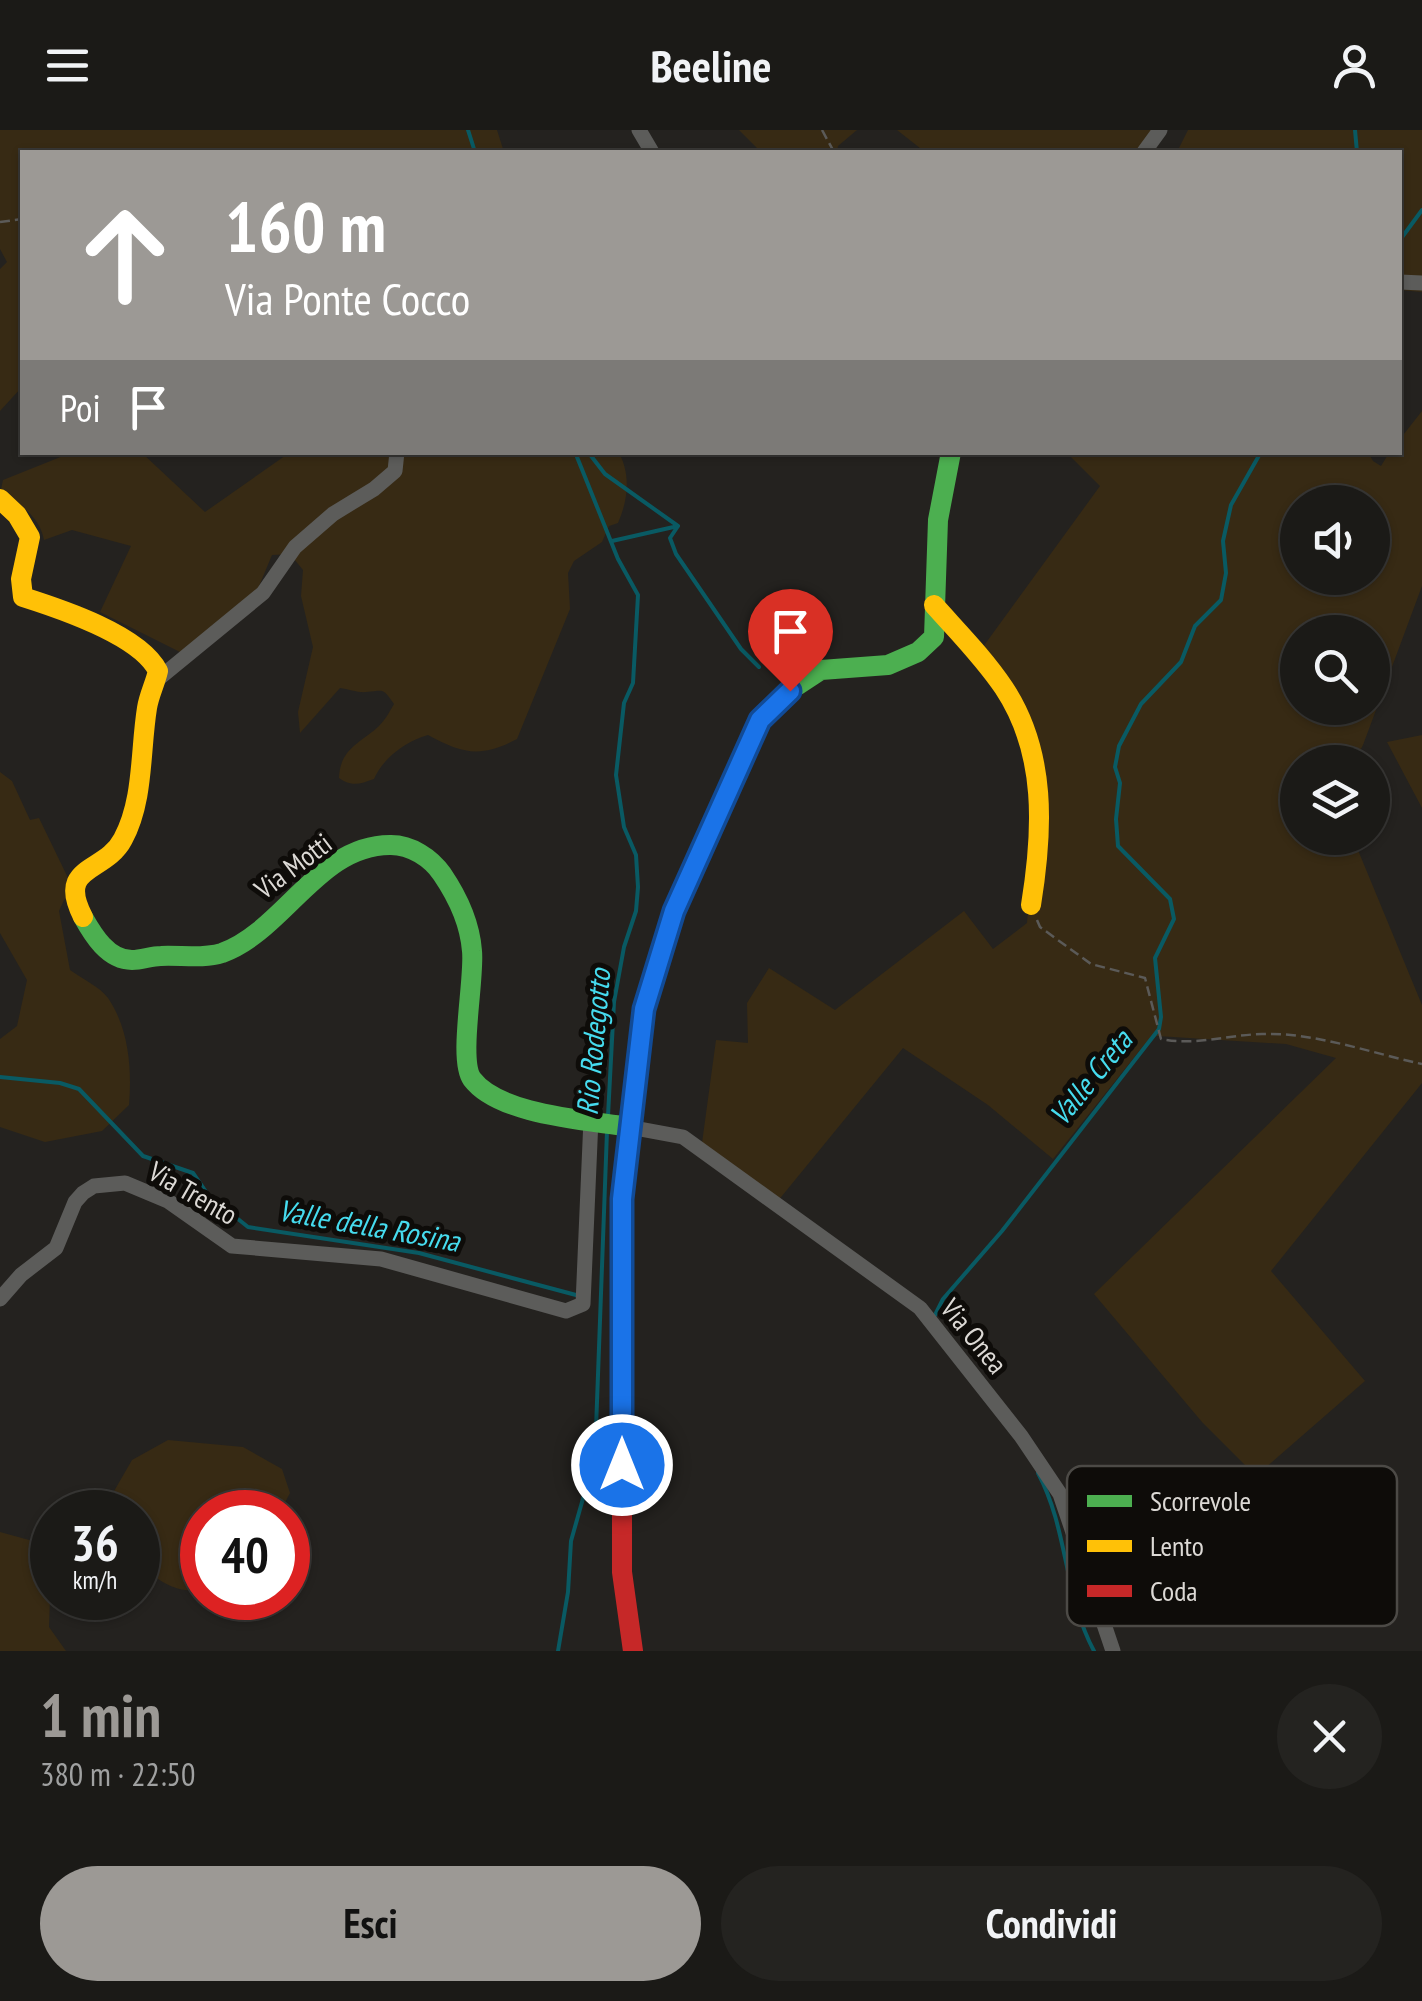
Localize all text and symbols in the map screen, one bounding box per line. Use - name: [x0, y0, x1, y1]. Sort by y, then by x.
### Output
- text: Beeline: [650, 36, 772, 94]
- icon: menu: [40, 38, 95, 93]
- icon: person: [1327, 38, 1382, 93]
- text: 160 m: [225, 181, 386, 271]
- icon: ahead: [60, 190, 190, 320]
- text: Via Ponte Cocco: [225, 269, 470, 327]
- icon: arrive: [121, 380, 176, 435]
- text: Poi: [60, 383, 101, 432]
- map controls: [1280, 485, 1390, 855]
- button: sound: [1280, 485, 1390, 595]
- pin: [748, 589, 833, 692]
- icon: arrive: [763, 604, 818, 659]
- button: search: [1280, 615, 1390, 725]
- button: layers: [1280, 745, 1390, 855]
- street label: Via Motti: [246, 824, 339, 907]
- water label: Rio Rodegotto: [567, 965, 619, 1117]
- water label: Valle Creta: [1040, 1020, 1141, 1133]
- street label: Via Trento: [141, 1152, 244, 1233]
- water label: Valle della Rosina: [276, 1189, 465, 1260]
- street label: Via Onea: [932, 1290, 1016, 1381]
- position arrow: [570, 1413, 674, 1517]
- legend: [1067, 1466, 1397, 1626]
- text: Scorrevole: [1150, 1482, 1251, 1519]
- speed limit sign: 40: [180, 1490, 310, 1620]
- text: 36: [71, 1510, 119, 1575]
- text: Lento: [1150, 1527, 1204, 1564]
- text: km/h: [73, 1564, 117, 1596]
- text: Coda: [1150, 1572, 1197, 1609]
- text: 1 min: [40, 1676, 161, 1754]
- button: close: [1277, 1684, 1382, 1789]
- text: 380 m · 22:50: [40, 1753, 195, 1795]
- button: Esci: [40, 1866, 701, 1981]
- button: Condividi: [721, 1866, 1382, 1981]

